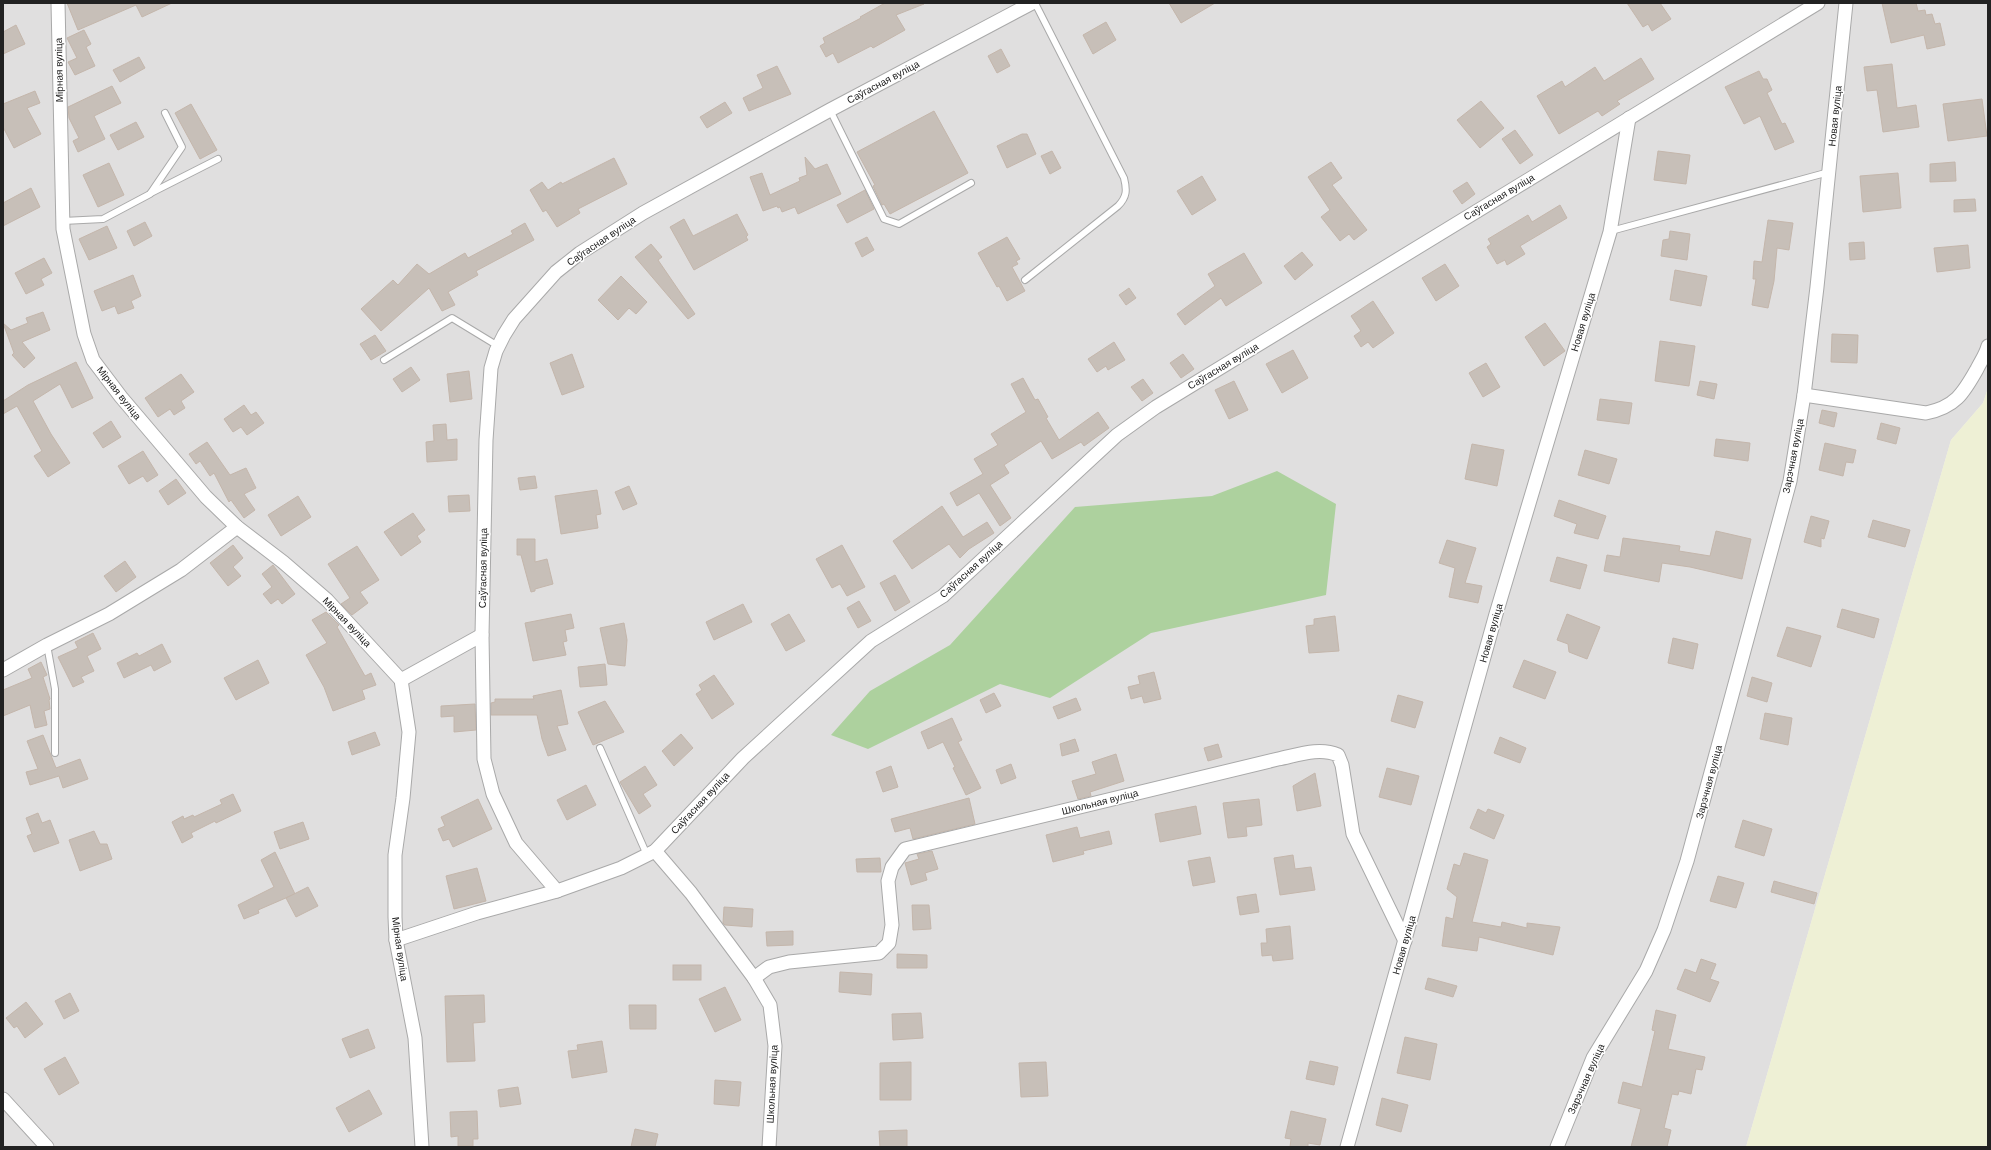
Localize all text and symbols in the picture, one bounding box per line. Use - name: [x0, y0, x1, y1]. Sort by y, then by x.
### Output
- street label: Мірная вуліца: [53, 37, 65, 102]
- street label: Саўгасная вуліца: [845, 58, 921, 106]
- street label: Новая вуліца: [1826, 85, 1844, 147]
- street label: Саўгасная вуліца: [1462, 171, 1537, 222]
- street label: Саўгасная вуліца: [565, 214, 638, 268]
- street label: Новая вуліца: [1569, 291, 1597, 353]
- street label: Саўгасная вуліца: [1186, 340, 1261, 391]
- street label: Мірная вуліца: [95, 364, 143, 422]
- street label: Зарэчная вуліца: [1780, 417, 1806, 494]
- street label: Саўгасная вуліца: [477, 527, 489, 608]
- street label: Саўгасная вуліца: [937, 538, 1005, 600]
- street label: Мірная вуліца: [321, 595, 374, 649]
- street label: Новая вуліца: [1477, 602, 1505, 664]
- street label: Зарэчная вуліца: [1694, 743, 1724, 820]
- street label: Саўгасная вуліца: [669, 770, 732, 836]
- street label: Школьная вуліца: [1061, 787, 1140, 817]
- street label: Новая вуліца: [1390, 914, 1418, 976]
- street label: Мірная вуліца: [390, 916, 410, 982]
- street label: Зарэчная вуліца: [1566, 1042, 1607, 1116]
- street label: Школьная вуліца: [764, 1044, 780, 1124]

